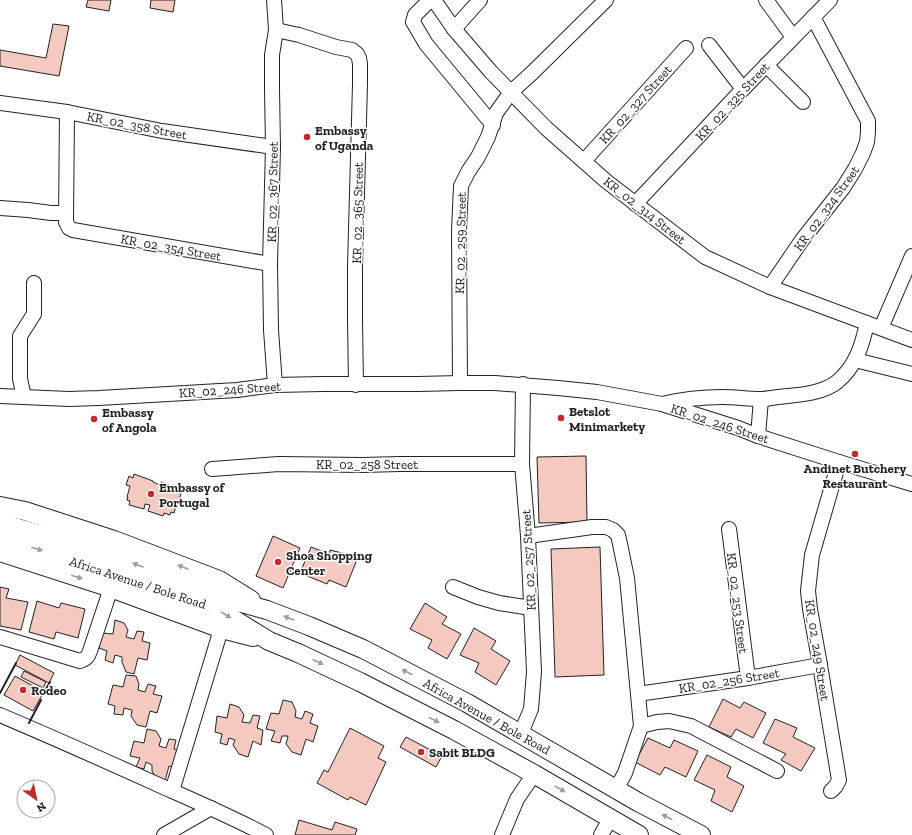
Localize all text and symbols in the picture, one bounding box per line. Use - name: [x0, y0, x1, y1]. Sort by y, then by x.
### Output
- street label: KR_02_325 Street: [692, 59, 773, 144]
- street label: KR_02_327 Street: [596, 62, 675, 147]
- street label: KR_02_358 Street: [86, 108, 188, 143]
- place label: Embassy of Uganda: [315, 123, 374, 153]
- marker: Embassy of Uganda: [302, 132, 312, 142]
- street label: KR_02_367 Street: [264, 141, 281, 243]
- street label: KR_02_365 Street: [349, 162, 366, 264]
- street label: KR_02_324 Street: [790, 163, 862, 254]
- street label: KR_02_314 Street: [601, 174, 689, 247]
- street label: KR_02_259 Street: [452, 192, 469, 294]
- street label: KR_02_354 Street: [120, 231, 222, 264]
- street label: KR_02_246 Street: [179, 378, 282, 401]
- street label: KR_02_246 Street: [669, 401, 771, 446]
- place label: Betslot Minimarkety: [569, 404, 645, 434]
- place label: Embassy of Angola: [102, 405, 157, 435]
- marker: Betslot Minimarkety: [556, 413, 566, 423]
- marker: Embassy of Angola: [89, 414, 99, 424]
- marker: Andinet Butchery Restaurant: [850, 449, 860, 459]
- street label: KR_02_258 Street: [316, 457, 418, 472]
- place label: Andinet Butchery Restaurant: [804, 461, 907, 491]
- place label: Embassy of Portugal: [159, 480, 226, 510]
- marker: Embassy of Portugal: [146, 489, 156, 499]
- street label: KR_02_257 Street: [518, 509, 539, 611]
- one-way arrow: [32, 546, 44, 552]
- place label: Shoa Shopping Center: [286, 548, 373, 578]
- street label: KR_02_253 Street: [724, 552, 751, 654]
- street label: Africa Avenue / Bole Road: [68, 553, 208, 612]
- marker: Shoa Shopping Center: [273, 557, 283, 567]
- one-way arrow: [132, 562, 144, 568]
- one-way arrow: [176, 563, 188, 569]
- one-way arrow: [72, 574, 84, 580]
- street label: KR_02_249 Street: [802, 598, 833, 702]
- one-way arrow: [220, 611, 232, 618]
- one-way arrow: [282, 614, 294, 620]
- one-way arrow: [312, 659, 323, 665]
- street label: KR_02_256 Street: [678, 665, 781, 696]
- one-way arrow: [401, 669, 412, 675]
- street label: Africa Avenue / Bole Road: [421, 675, 553, 758]
- place label: Rodeo: [31, 683, 67, 698]
- marker: Rodeo: [18, 685, 28, 695]
- one-way arrow: [428, 717, 440, 723]
- place label: Sabit BLDG: [429, 745, 495, 760]
- marker: Sabit BLDG: [416, 747, 426, 757]
- north arrow: [16, 779, 56, 819]
- one-way arrow: [554, 786, 566, 793]
- text: N: [34, 799, 48, 815]
- one-way arrow: [661, 814, 673, 820]

